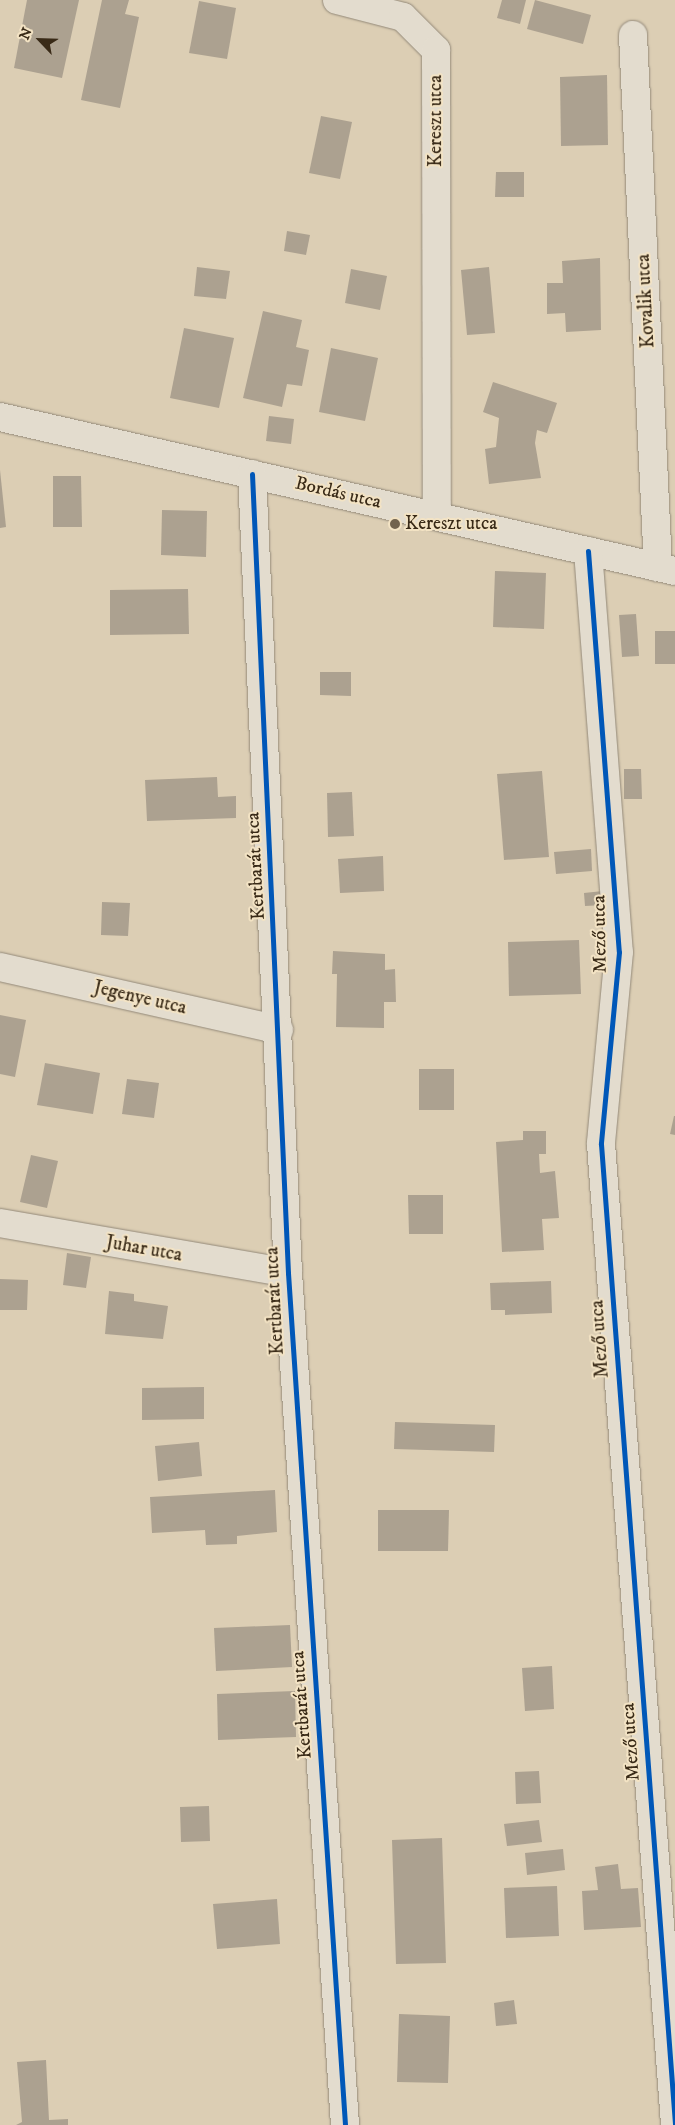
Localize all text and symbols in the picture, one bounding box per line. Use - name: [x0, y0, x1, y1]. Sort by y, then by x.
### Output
- north arrow: [15, 15, 65, 65]
- text: N: [16, 25, 37, 43]
- street label: Kereszt utca: [425, 75, 447, 167]
- street label: Kovalik utca: [632, 253, 660, 349]
- street label: Bordás utca: [293, 472, 383, 514]
- place label: Kereszt utca: [405, 513, 497, 535]
- marker: Kereszt utca: [389, 518, 401, 530]
- street label: Kertbarát utca: [242, 812, 270, 920]
- street label: Mező utca: [588, 895, 612, 973]
- street label: Jegenye utca: [91, 976, 189, 1020]
- street label: Juhar utca: [104, 1231, 184, 1267]
- street label: Kertbarát utca: [261, 1247, 289, 1355]
- street label: Mező utca: [586, 1299, 614, 1379]
- street label: Kertbarát utca: [287, 1650, 317, 1760]
- street label: Mező utca: [617, 1702, 645, 1782]

